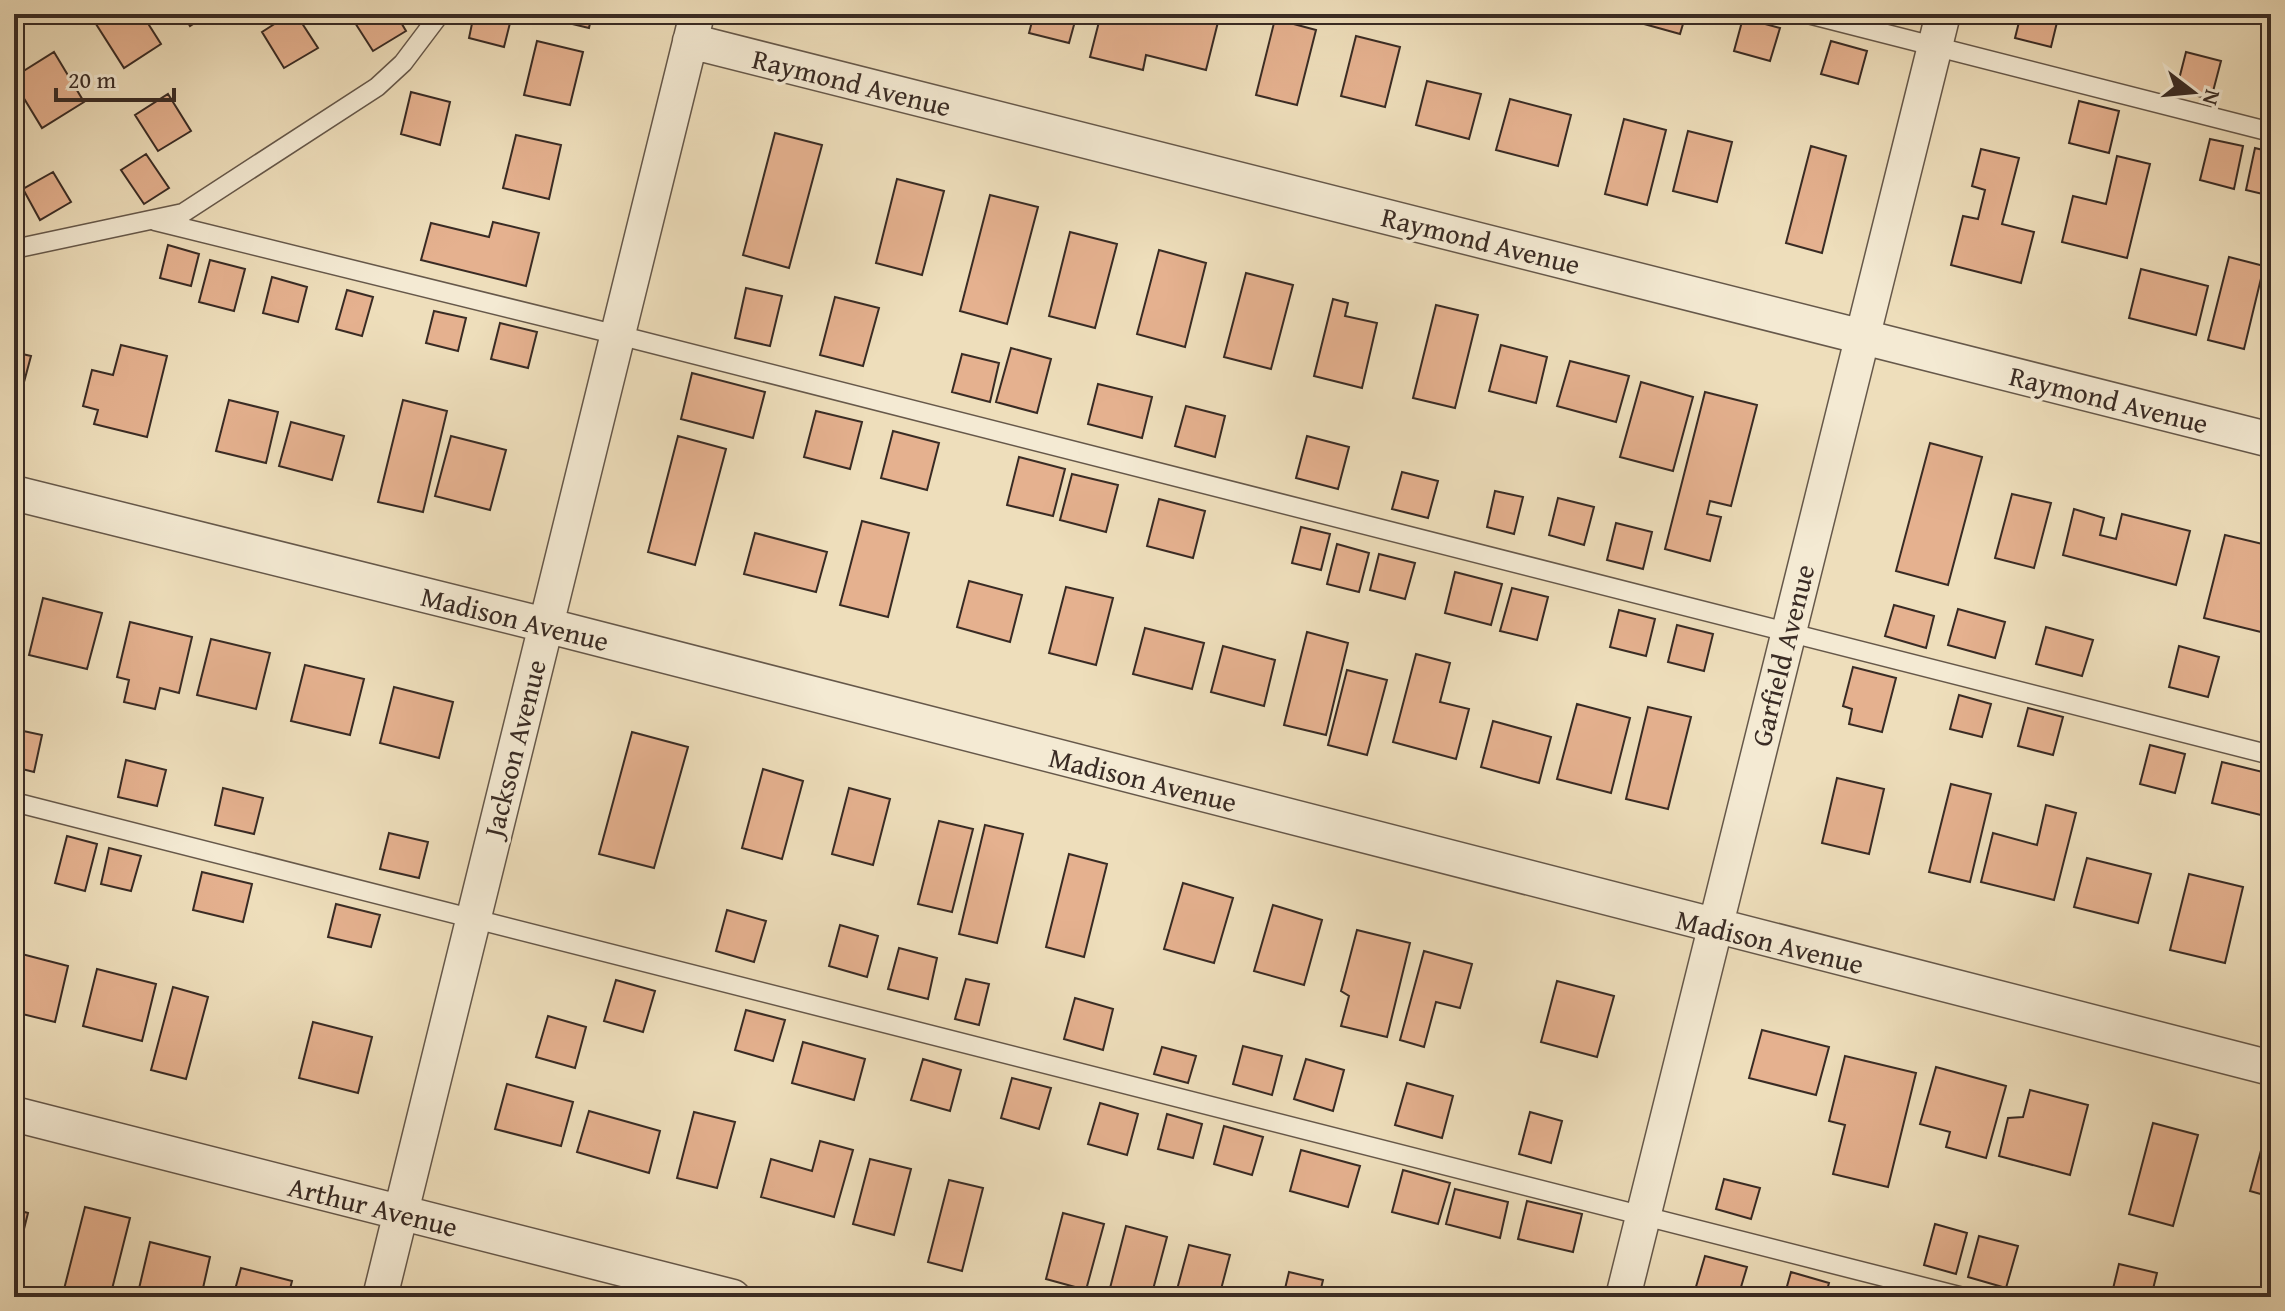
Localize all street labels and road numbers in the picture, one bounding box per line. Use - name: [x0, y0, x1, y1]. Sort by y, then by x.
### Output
- street label: Raymond Avenue: [748, 38, 956, 126]
- street label: Raymond Avenue: [1377, 196, 1585, 284]
- street label: Raymond Avenue: [2005, 355, 2213, 443]
- street label: Garfield Avenue: [1740, 560, 1824, 750]
- street label: Madison Avenue: [417, 575, 613, 661]
- street label: Jackson Avenue: [471, 655, 556, 844]
- street label: Madison Avenue: [1045, 736, 1241, 822]
- street label: Madison Avenue: [1672, 898, 1868, 984]
- street label: Arthur Avenue: [284, 1165, 462, 1247]

